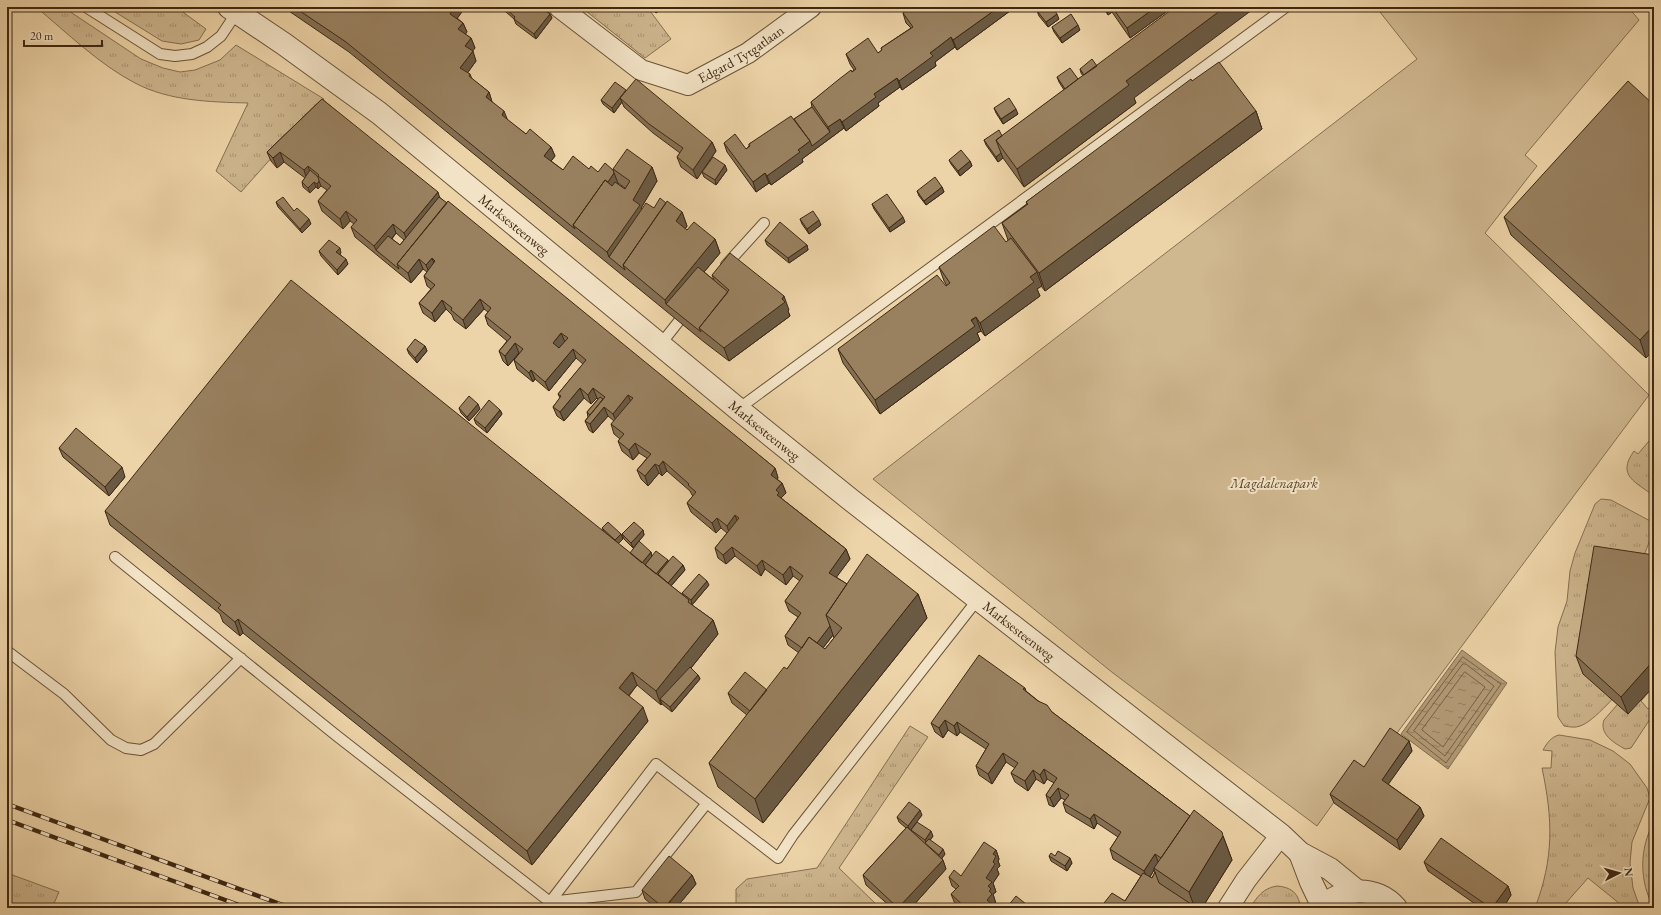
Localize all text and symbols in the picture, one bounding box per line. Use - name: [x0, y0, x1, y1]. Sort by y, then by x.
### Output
- street label: Edgard Tytgatlaan: [695, 21, 788, 87]
- scale bar: [24, 22, 102, 48]
- text: 20 m: [30, 28, 54, 44]
- street label: Marksesteenweg: [475, 190, 554, 260]
- street label: Marksesteenweg: [725, 396, 805, 465]
- park label: Magdalenapark: [1229, 474, 1318, 492]
- street label: Marksesteenweg: [979, 597, 1059, 665]
- north arrow: [1599, 853, 1639, 893]
- text: N: [1622, 867, 1636, 877]

